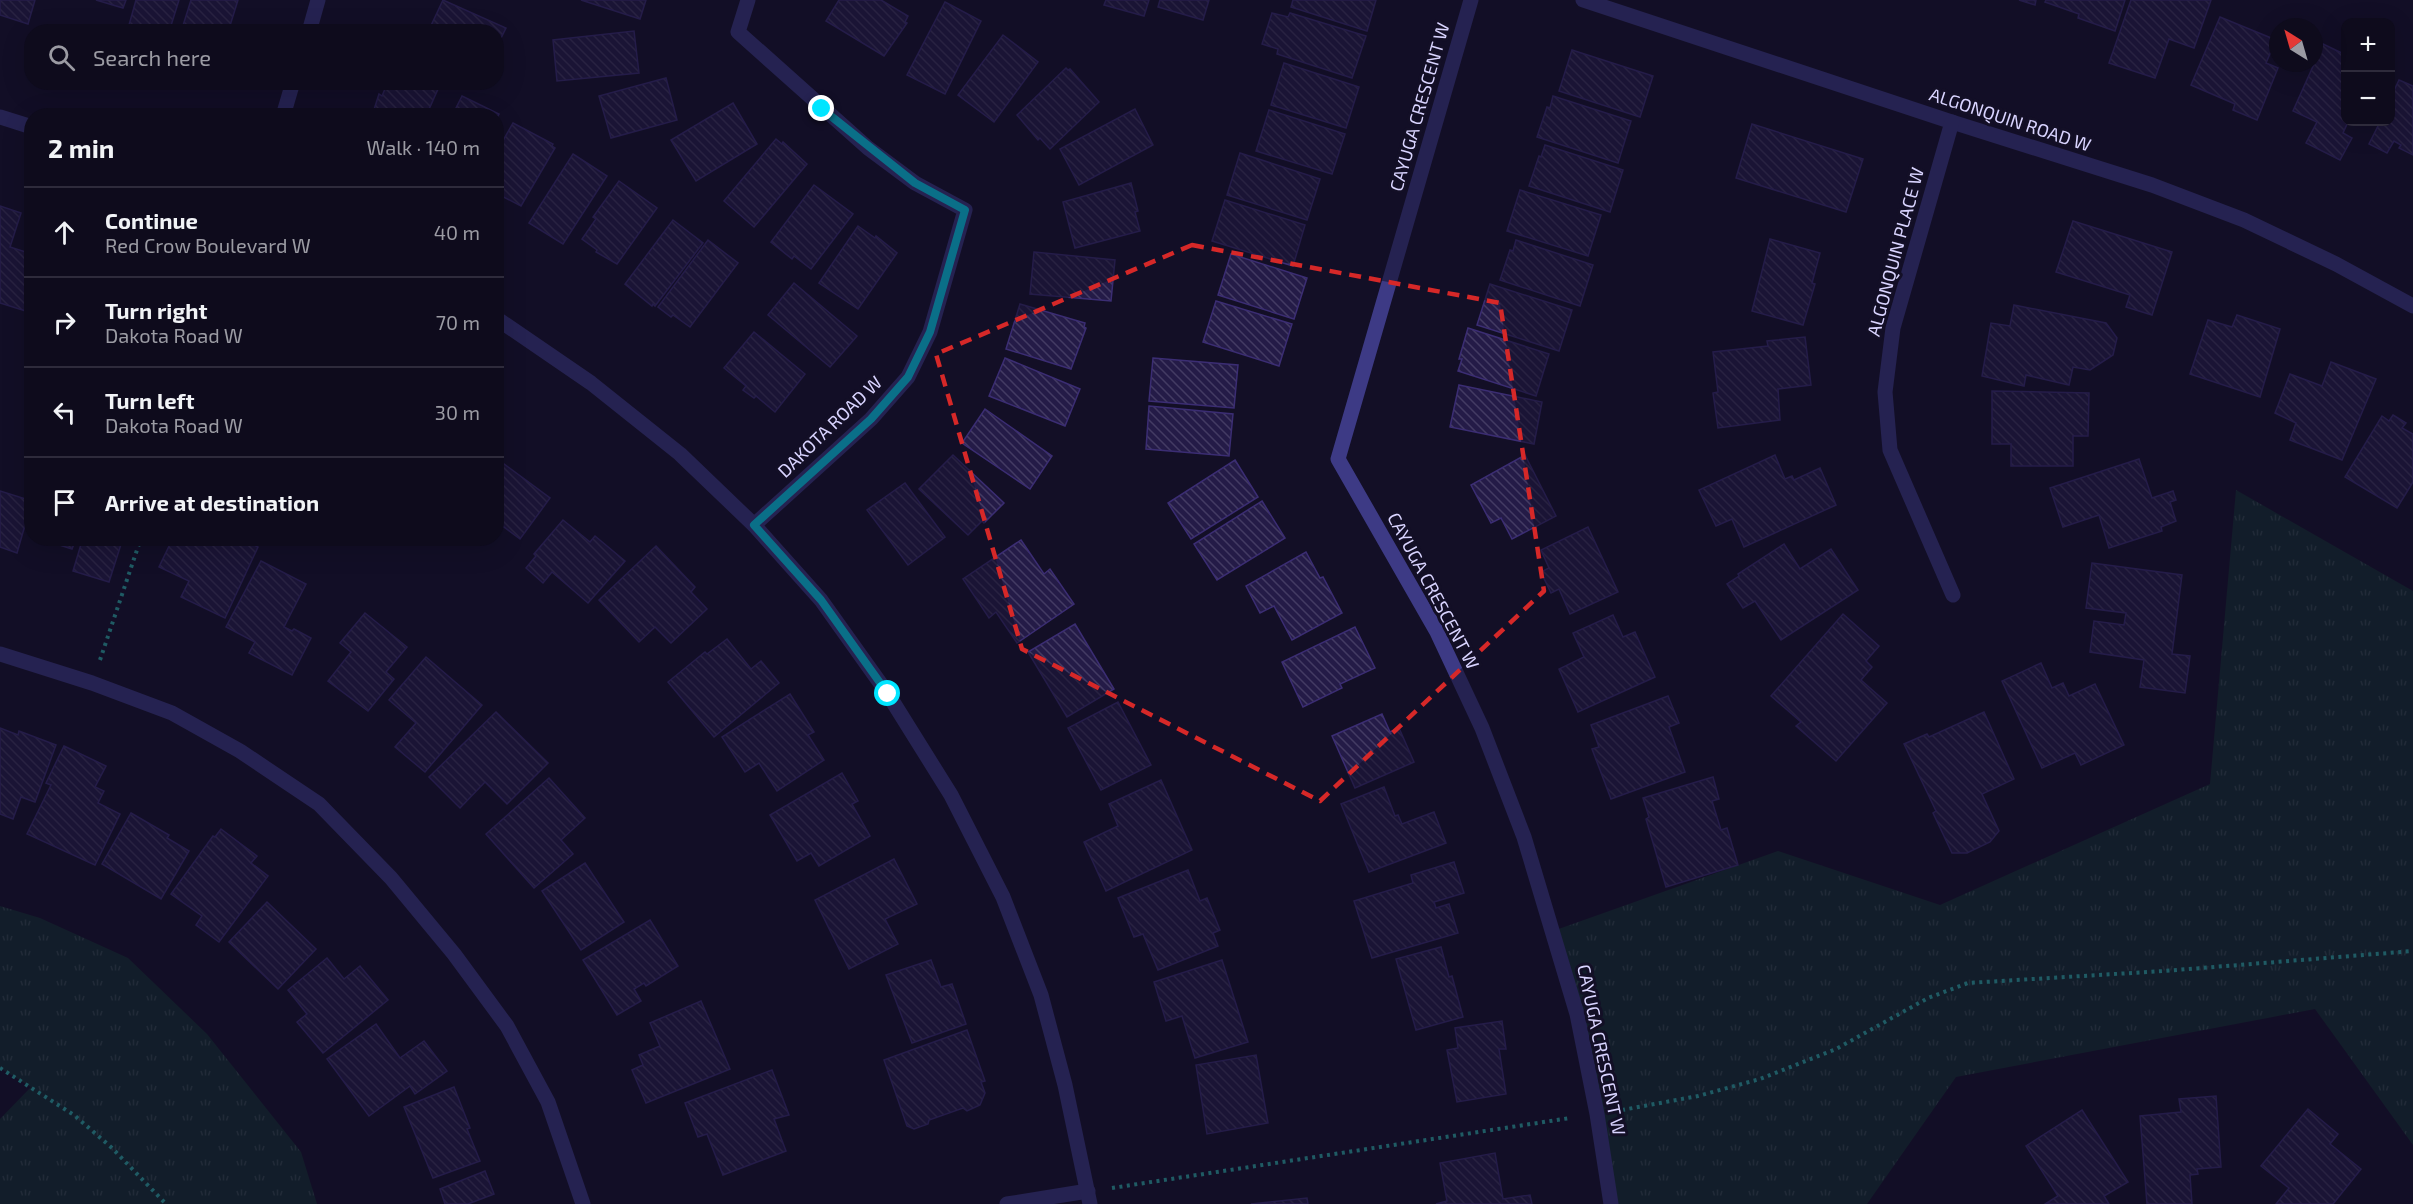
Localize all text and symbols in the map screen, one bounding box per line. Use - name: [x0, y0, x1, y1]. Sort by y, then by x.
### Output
- north arrow: [2269, 18, 2323, 72]
- map controls: [2341, 18, 2395, 126]
- button: +: [2341, 18, 2395, 72]
- street label: CAYUGA CRESCENT W: [1384, 20, 1454, 194]
- search box: [24, 24, 504, 90]
- icon: search: [45, 41, 78, 74]
- text: Search here: [93, 44, 211, 70]
- button: −: [2341, 72, 2395, 126]
- street label: ALGONQUIN ROAD W: [1927, 83, 2094, 156]
- route end: [808, 95, 834, 121]
- text: 2 min: [48, 132, 114, 163]
- text: Walk · 140 m: [366, 135, 480, 159]
- street label: ALGONQUIN PLACE W: [1862, 165, 1928, 339]
- text: Continue: [105, 207, 198, 233]
- icon: ahead: [48, 216, 81, 249]
- text: 40 m: [434, 220, 480, 244]
- text: Red Crow Boulevard W: [105, 233, 311, 257]
- text: Turn right: [105, 297, 207, 323]
- icon: right: [48, 306, 81, 339]
- text: 70 m: [436, 310, 480, 334]
- text: Dakota Road W: [105, 323, 243, 347]
- street label: DAKOTA ROAD W: [773, 371, 886, 482]
- text: Turn left: [105, 387, 194, 413]
- icon: left: [48, 396, 81, 429]
- text: 30 m: [435, 400, 480, 424]
- text: Dakota Road W: [105, 413, 243, 437]
- icon: arrive: [48, 486, 81, 519]
- text: Arrive at destination: [105, 489, 319, 515]
- street label: CAYUGA CRESCENT W: [1383, 508, 1485, 673]
- route start: [874, 680, 900, 706]
- street label: CAYUGA CRESCENT W: [1573, 962, 1631, 1137]

